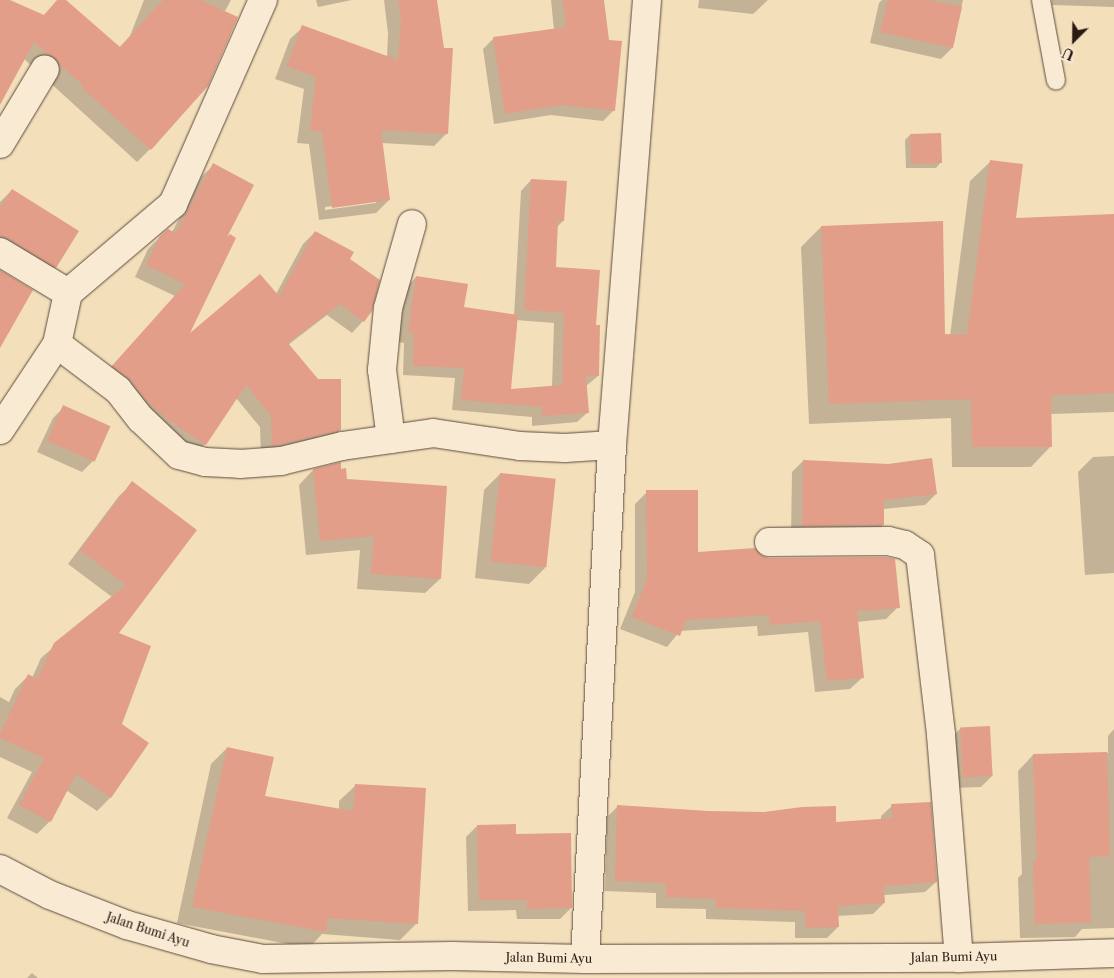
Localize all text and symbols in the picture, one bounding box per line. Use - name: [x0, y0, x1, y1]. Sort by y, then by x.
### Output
- north arrow: [1049, 15, 1099, 65]
- text: U: [1059, 43, 1077, 64]
- street label: Jalan Bumi Ayu: [104, 910, 192, 950]
- street label: Jalan Bumi Ayu: [910, 949, 998, 965]
- street label: Jalan Bumi Ayu: [505, 950, 593, 966]

